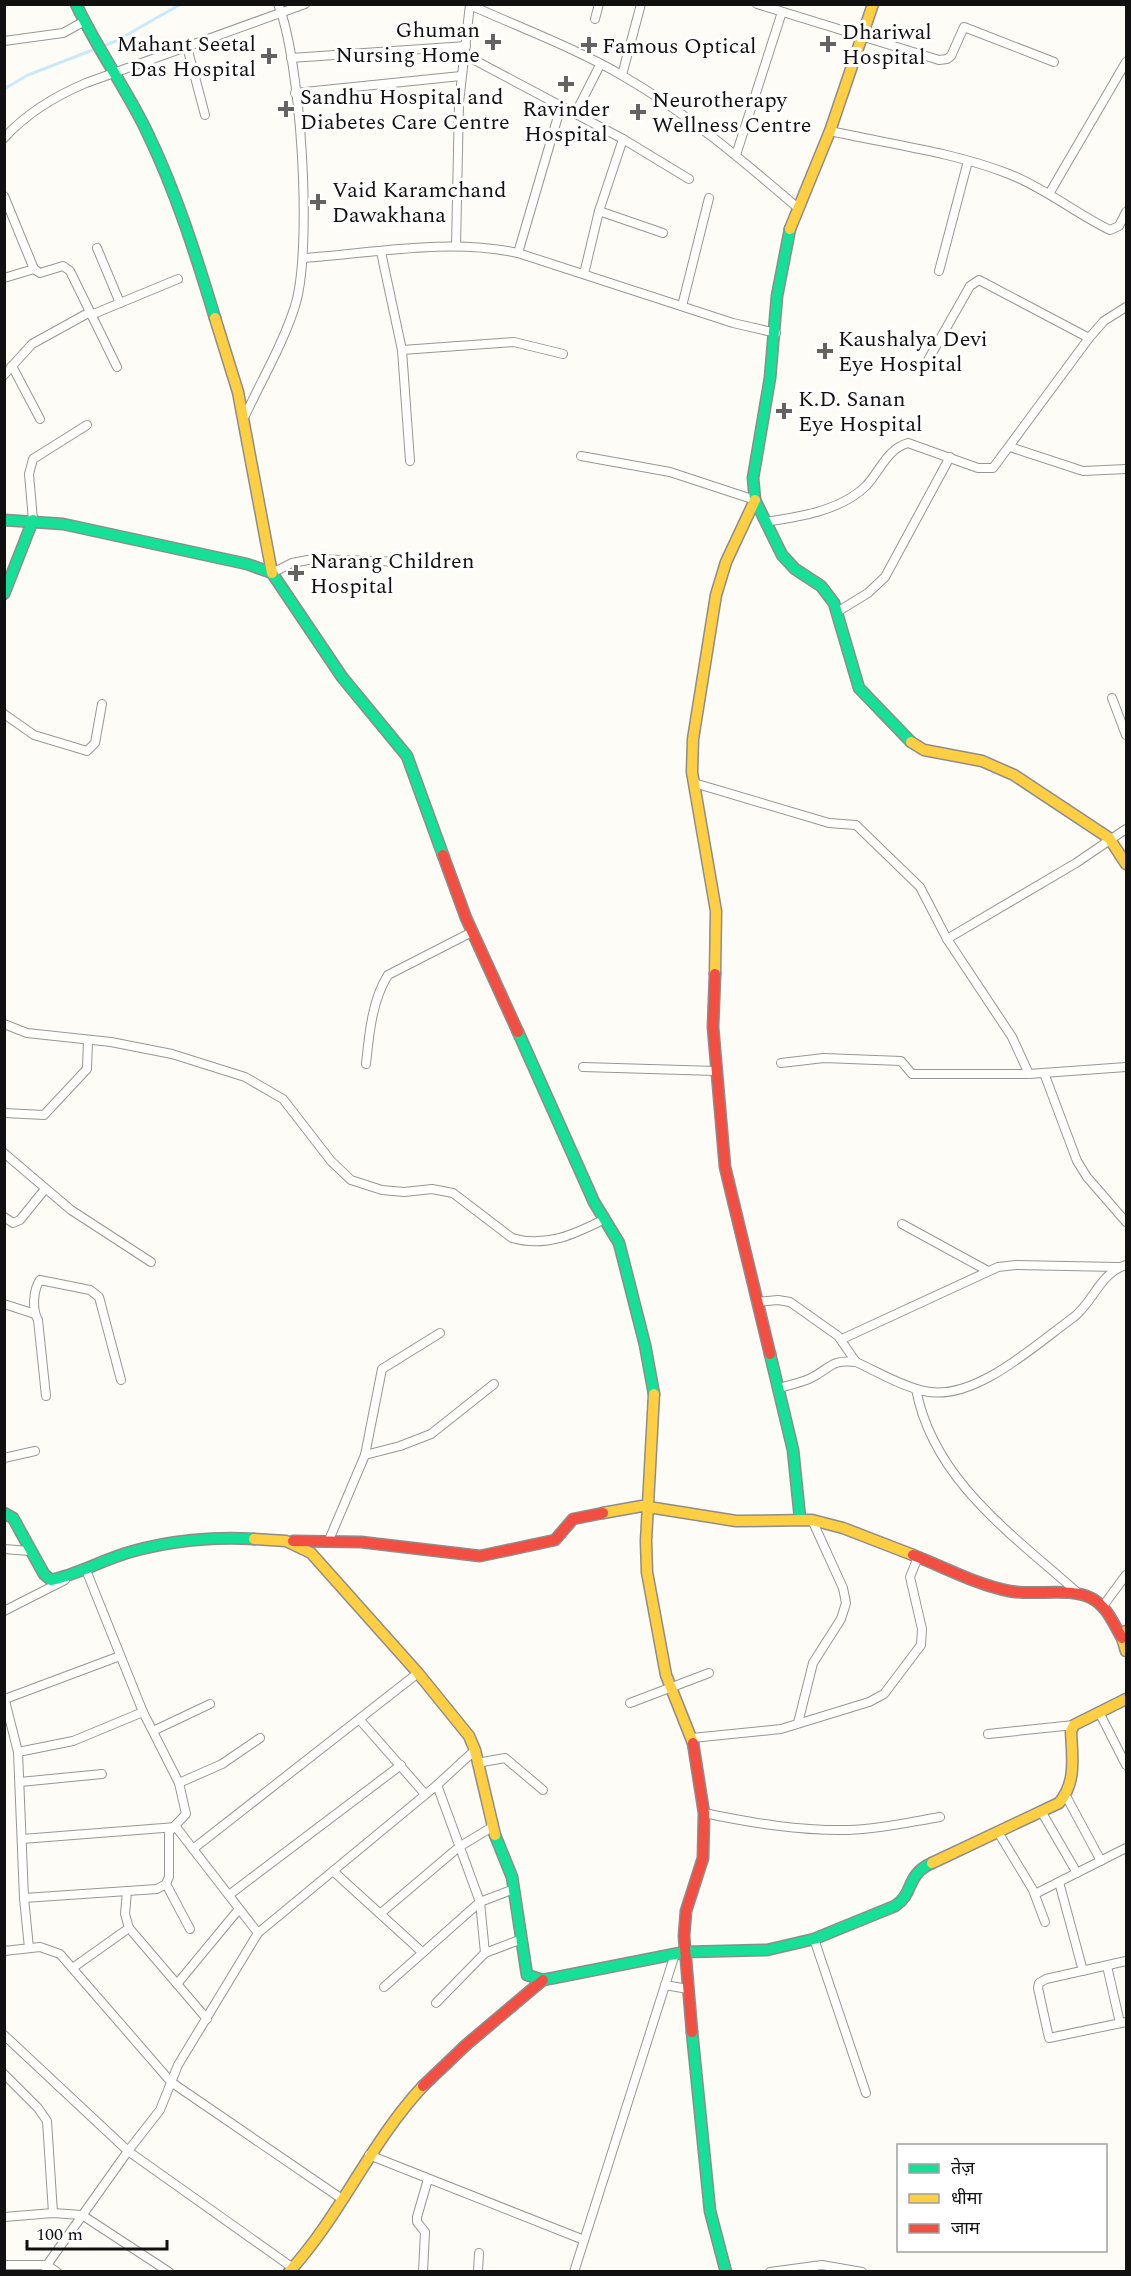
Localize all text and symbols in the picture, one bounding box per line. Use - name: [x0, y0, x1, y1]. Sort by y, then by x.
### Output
- place label: Ghuman Nursing Home: [335, 14, 480, 72]
- place label: Dhariwal Hospital: [842, 16, 932, 74]
- place label: Mahant Seetal Das Hospital: [116, 28, 256, 86]
- place label: Famous Optical: [602, 30, 757, 63]
- marker: Ghuman Nursing Home: [484, 33, 502, 51]
- marker: Dhariwal Hospital: [819, 35, 837, 53]
- marker: Famous Optical: [580, 36, 598, 54]
- marker: Mahant Seetal Das Hospital: [260, 47, 278, 65]
- marker: Ravinder Hospital: [557, 75, 575, 93]
- place label: Sandhu Hospital and Diabetes Care Centre: [300, 81, 510, 139]
- place label: Neurotherapy Wellness Centre: [652, 84, 811, 142]
- place label: Ravinder Hospital: [522, 93, 610, 151]
- marker: Sandhu Hospital and Diabetes Care Centre: [277, 100, 295, 118]
- marker: Neurotherapy Wellness Centre: [629, 103, 647, 121]
- place label: Vaid Karamchand Dawakhana: [332, 174, 506, 232]
- marker: Vaid Karamchand Dawakhana: [309, 193, 327, 211]
- place label: Kaushalya Devi Eye Hospital: [838, 323, 988, 381]
- marker: Kaushalya Devi Eye Hospital: [816, 342, 834, 360]
- place label: K.D. Sanan Eye Hospital: [798, 383, 923, 441]
- marker: K.D. Sanan Eye Hospital: [775, 402, 793, 420]
- place label: Narang Children Hospital: [310, 545, 475, 603]
- marker: Narang Children Hospital: [287, 564, 305, 582]
- legend: [897, 2144, 1107, 2252]
- text: तेज़: [951, 2155, 975, 2182]
- text: धीमा: [951, 2185, 982, 2212]
- scale bar: [27, 2213, 166, 2251]
- text: जाम: [951, 2215, 981, 2242]
- text: 100 m: [36, 2221, 83, 2248]

